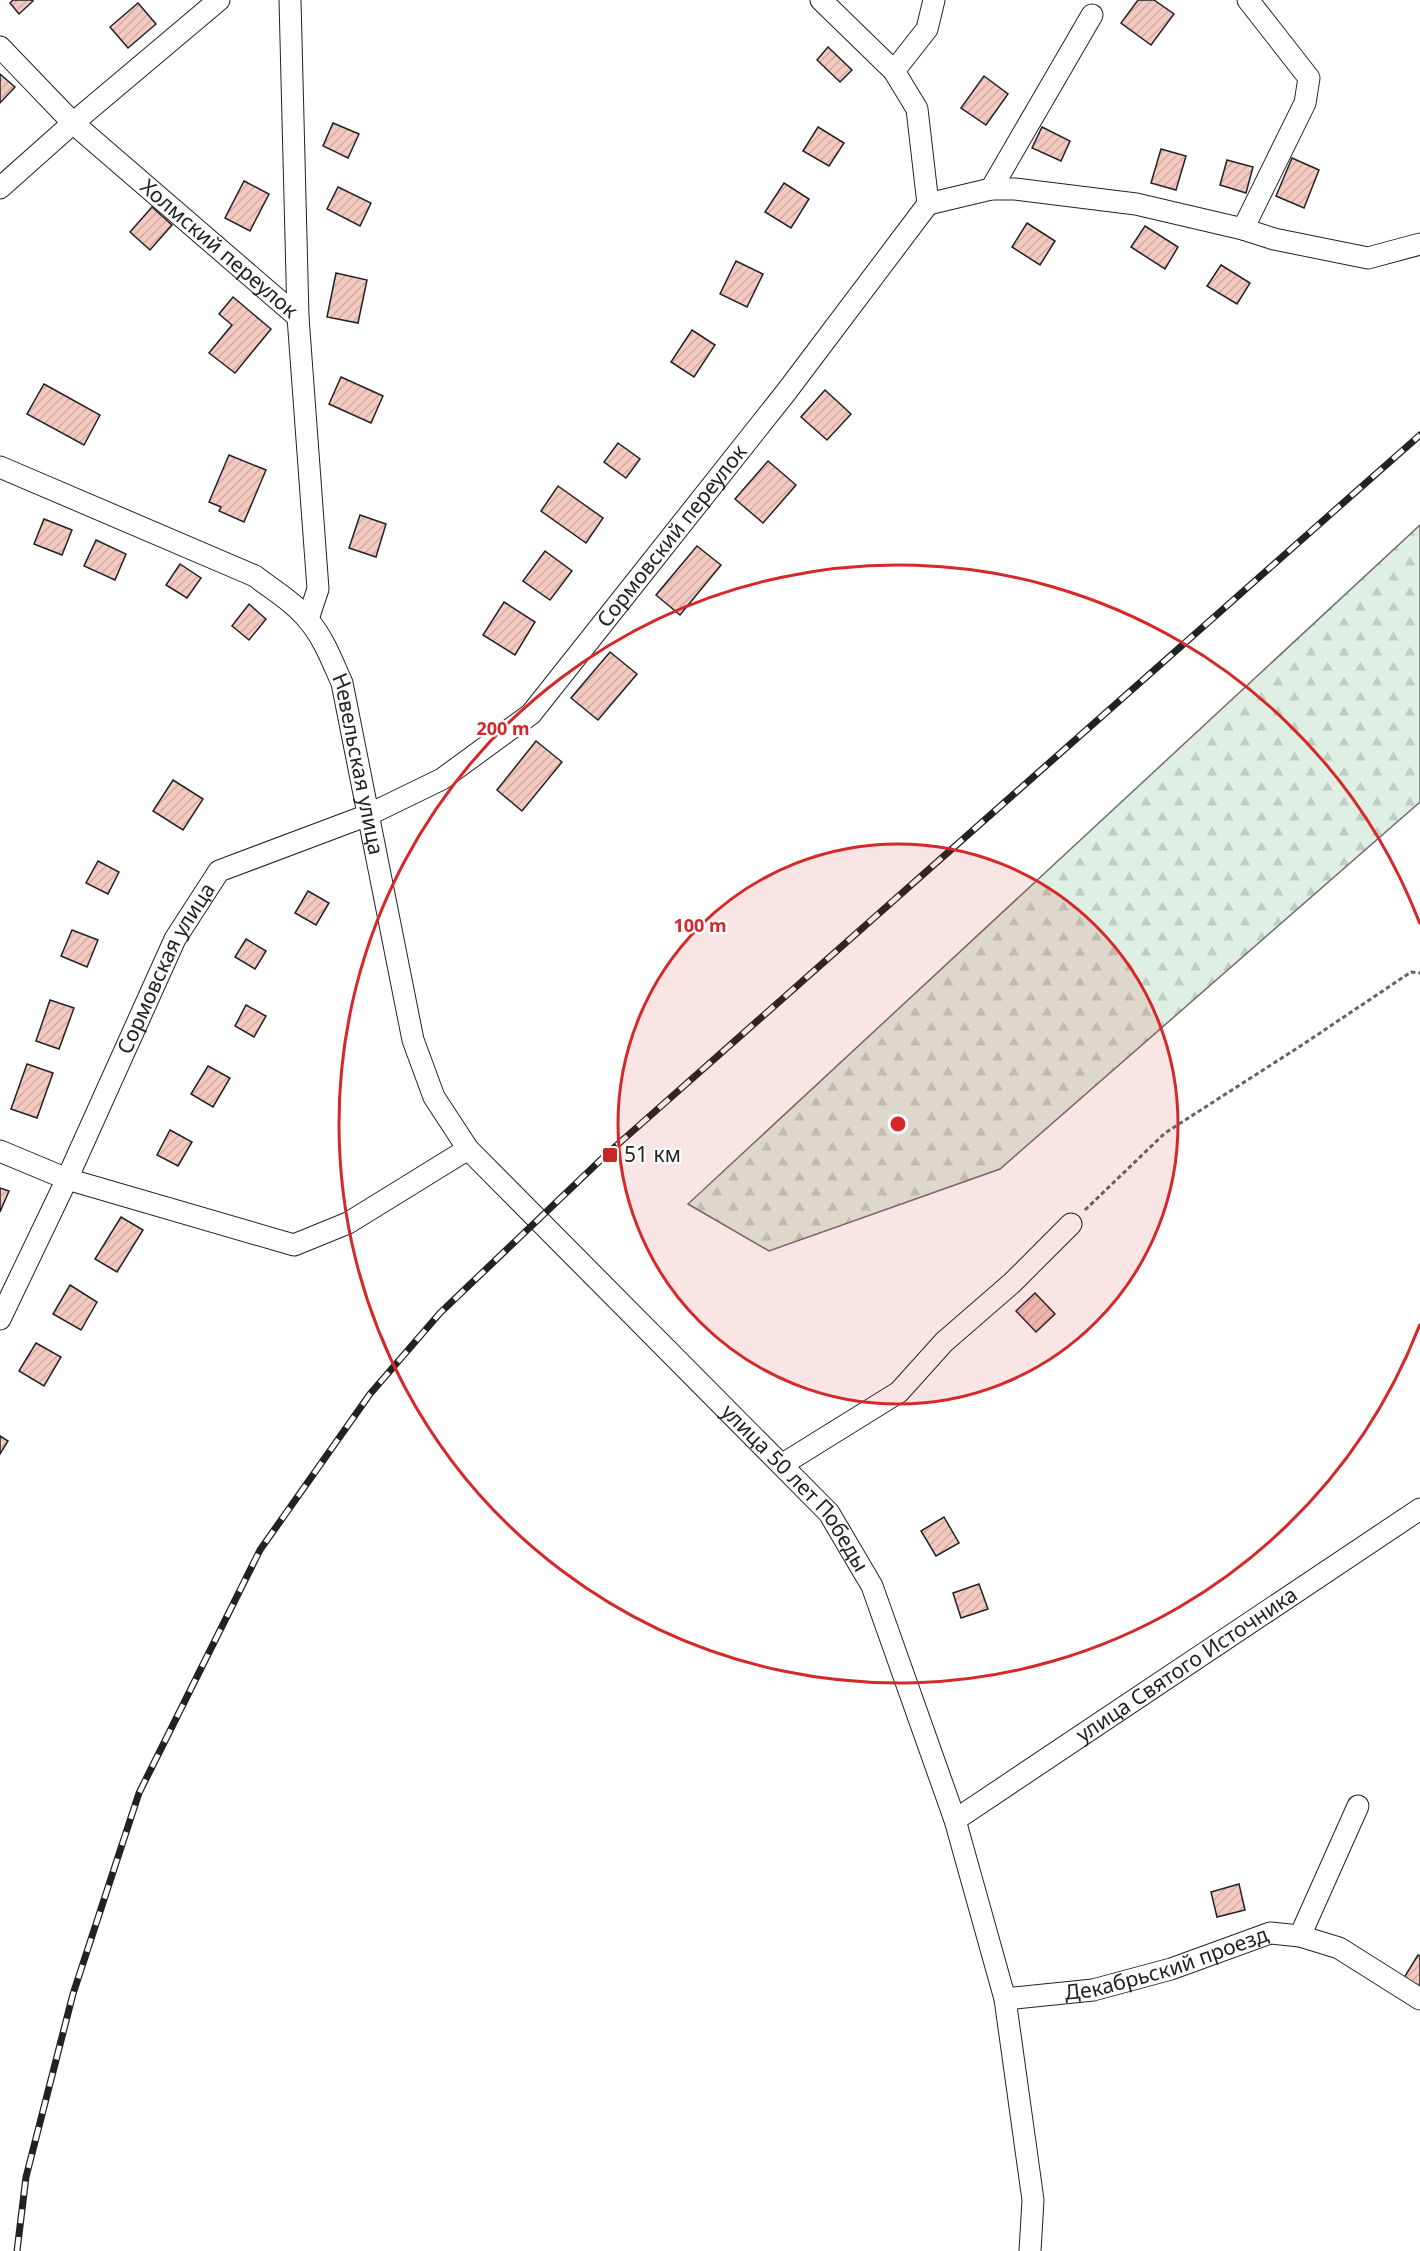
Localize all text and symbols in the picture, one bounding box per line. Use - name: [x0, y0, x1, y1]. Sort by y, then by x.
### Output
- street label: Холмский переулок: [135, 172, 304, 324]
- street label: Сормовский переулок: [590, 438, 752, 633]
- street label: Невельская улица: [326, 668, 391, 857]
- text: 200 m: [476, 716, 530, 740]
- street label: Сормовская улица: [110, 877, 221, 1058]
- text: 100 m: [673, 913, 727, 937]
- centre of rings: [888, 1114, 908, 1134]
- place label: 51 км: [624, 1140, 681, 1168]
- marker: 51 км: [601, 1146, 619, 1164]
- street label: улица 50 лет Победы: [716, 1398, 876, 1577]
- street label: улица Святого Источника: [1070, 1580, 1302, 1748]
- street label: Декабрьский проезд: [1063, 1920, 1272, 2006]

